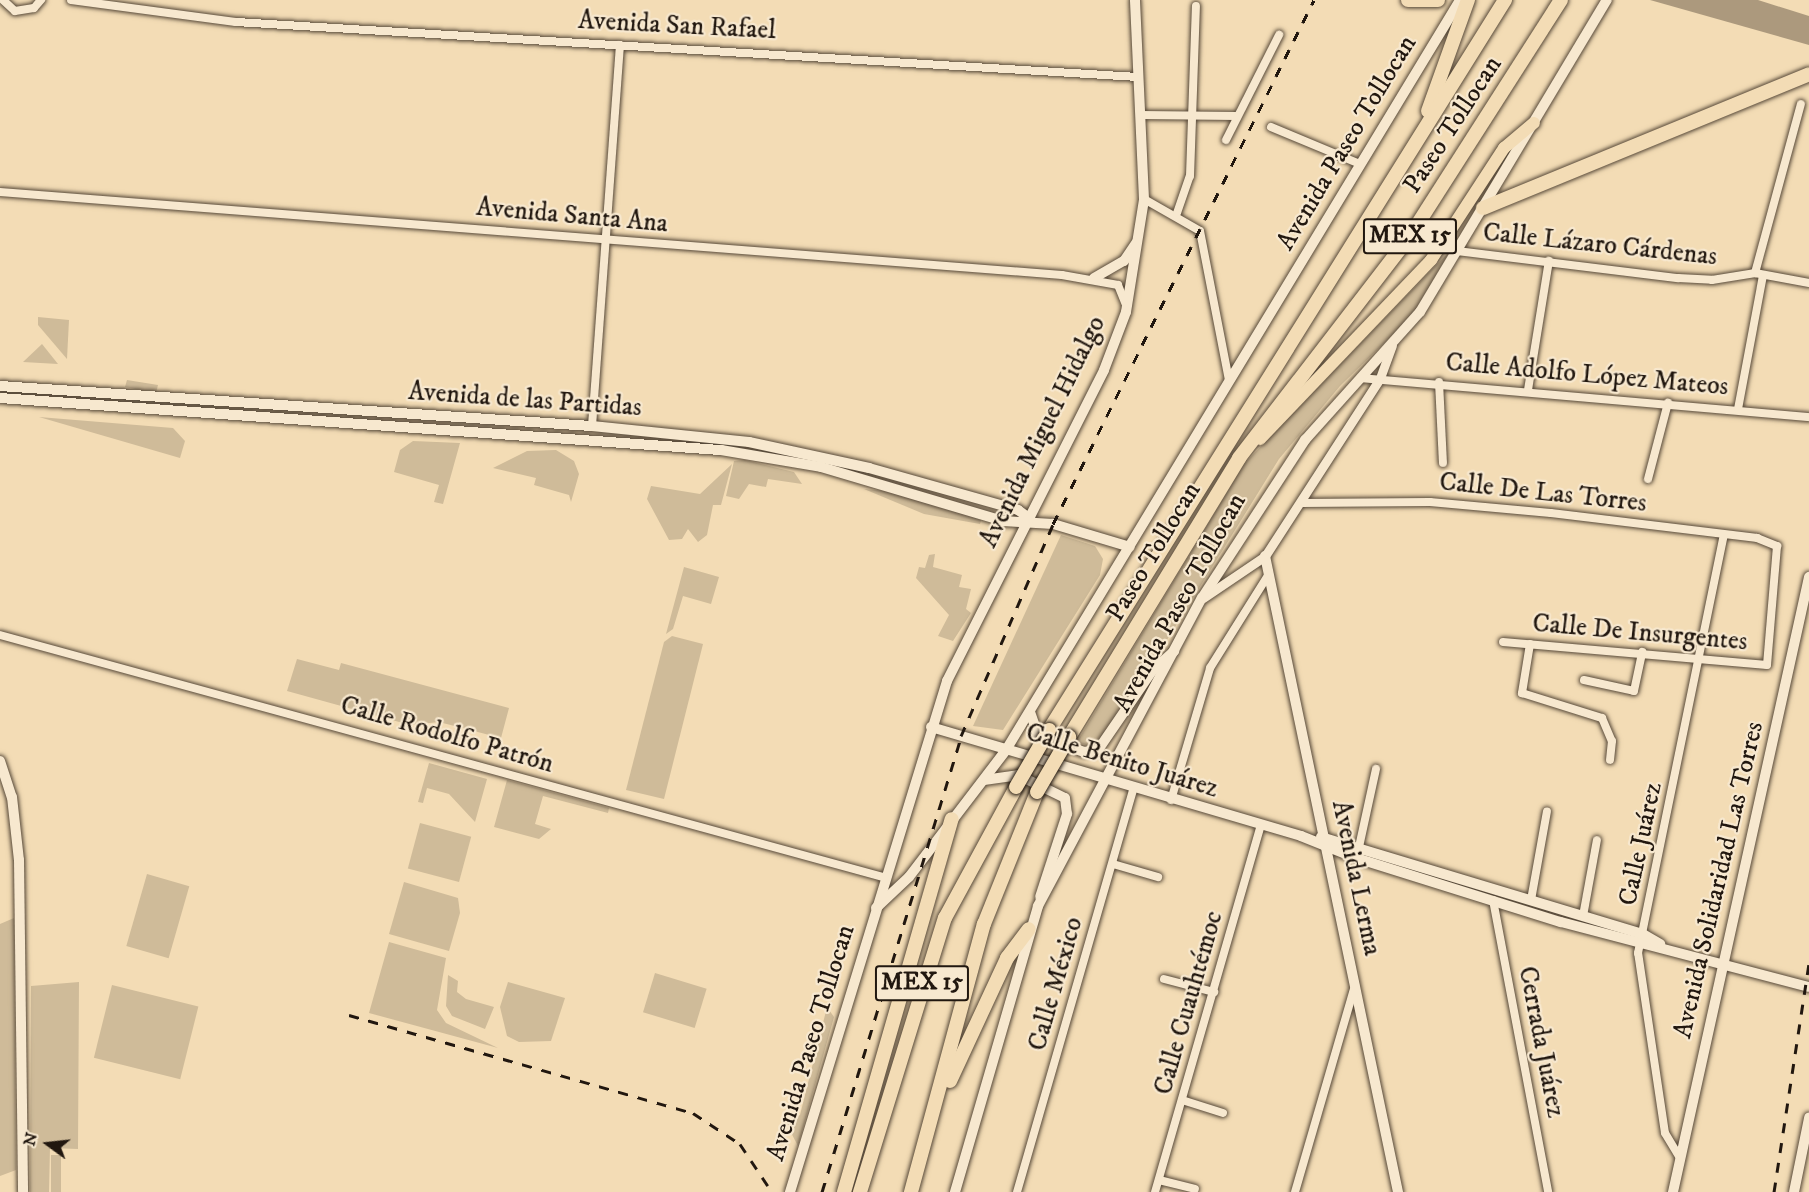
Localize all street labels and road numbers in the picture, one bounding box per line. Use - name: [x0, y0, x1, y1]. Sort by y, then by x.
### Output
- street label: Avenida San Rafael: [577, 5, 777, 47]
- street label: Avenida Paseo Tollocan: [1270, 30, 1424, 256]
- street label: Paseo Tollocan: [1397, 51, 1509, 199]
- street label: Avenida Santa Ana: [475, 192, 669, 240]
- road number: MEX 15: [1362, 215, 1458, 257]
- street label: Calle Lázaro Cárdenas: [1481, 217, 1719, 273]
- street label: Avenida Miguel Hidalgo: [973, 311, 1113, 553]
- street label: Calle Adolfo López Mateos: [1444, 347, 1730, 403]
- street label: Avenida de las Partidas: [407, 376, 643, 424]
- street label: Calle De Las Torres: [1438, 467, 1648, 519]
- street label: Paseo Tollocan: [1100, 477, 1208, 627]
- street label: Avenida Paseo Tollocan: [1107, 488, 1253, 718]
- street label: Calle De Insurgentes: [1531, 608, 1749, 658]
- street label: Calle Rodolfo Patrón: [337, 690, 557, 780]
- street label: Calle Benito Juárez: [1022, 717, 1222, 805]
- street label: Avenida Solidaridad Las Torres: [1667, 719, 1771, 1041]
- street label: Calle Juárez: [1613, 779, 1669, 909]
- street label: Avenida Lerma: [1324, 798, 1388, 958]
- street label: Calle Cuauhtémoc: [1148, 908, 1230, 1098]
- street label: Calle México: [1022, 914, 1090, 1054]
- street label: Avenida Paseo Tollocan: [760, 921, 862, 1165]
- road number: MEX 15: [874, 962, 970, 1004]
- street label: Cerrada Juárez: [1511, 964, 1571, 1120]

